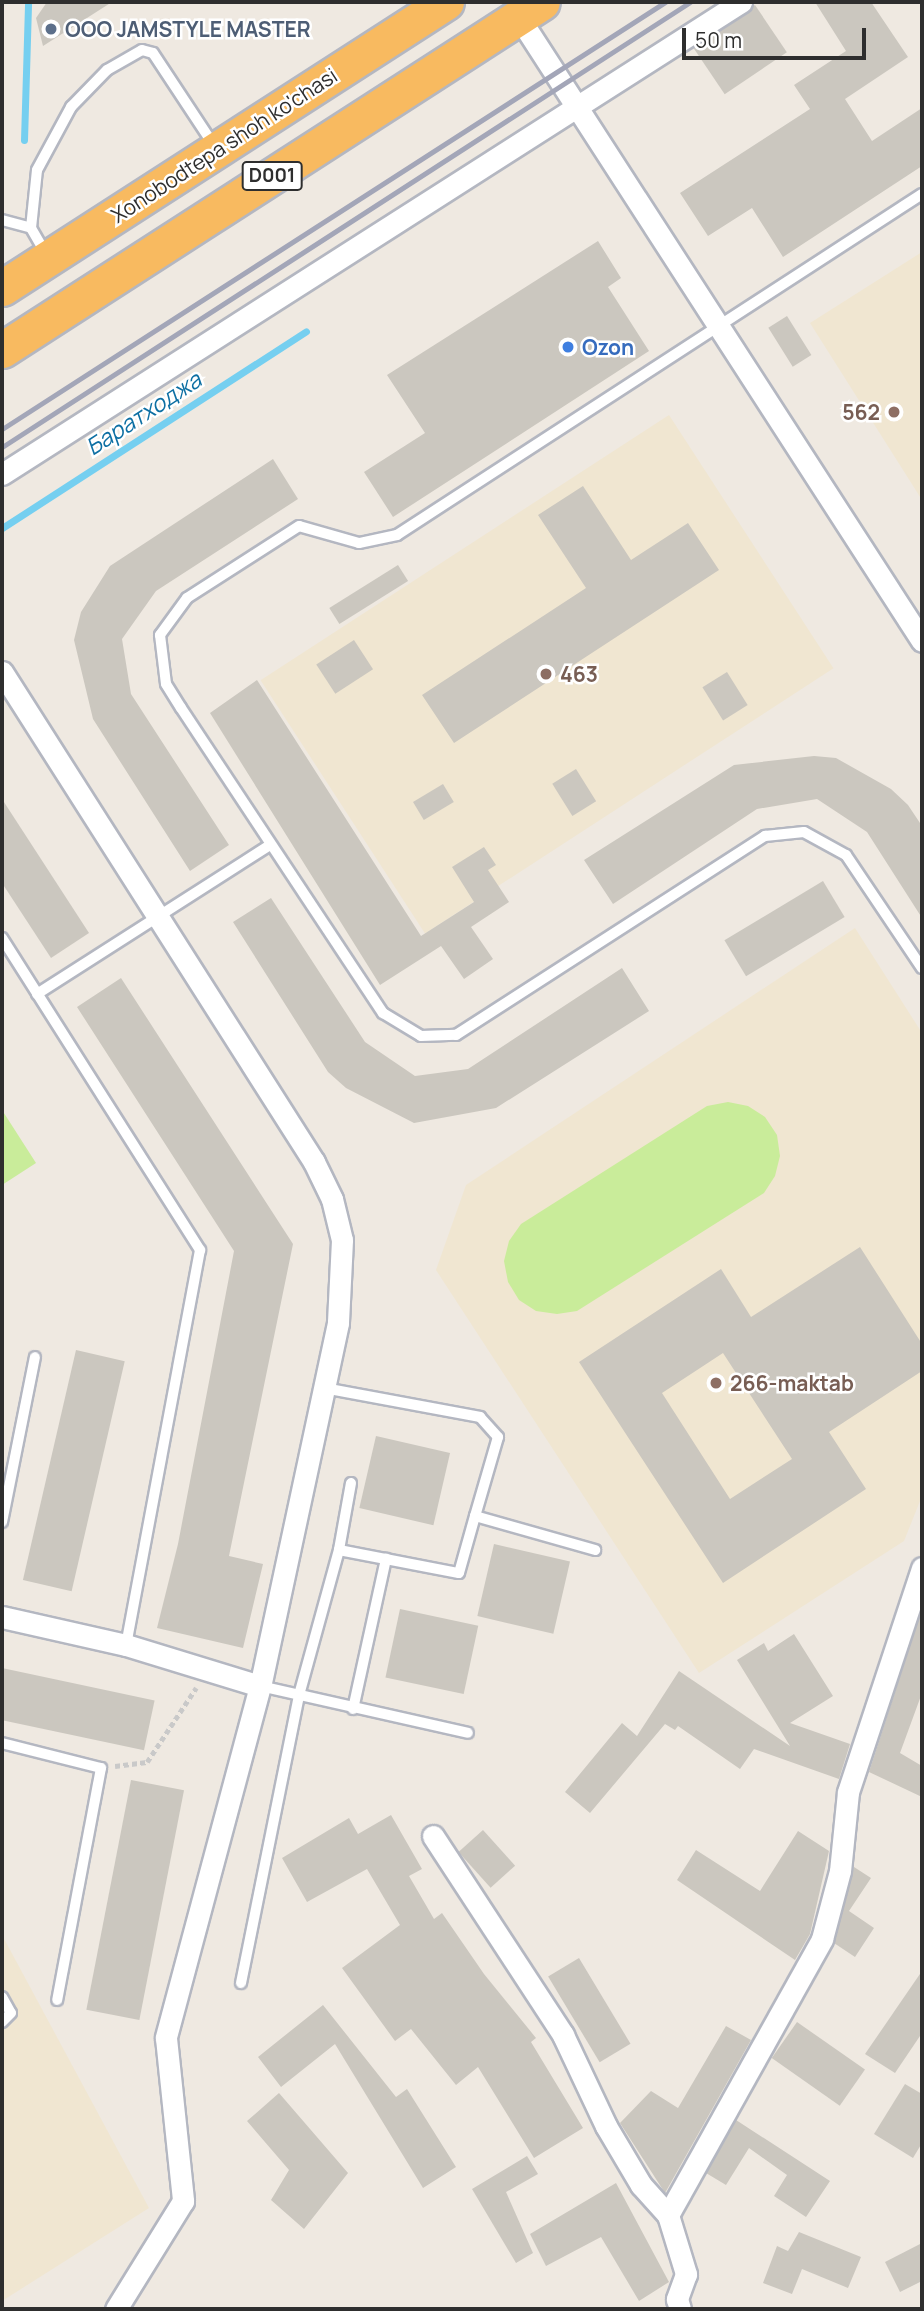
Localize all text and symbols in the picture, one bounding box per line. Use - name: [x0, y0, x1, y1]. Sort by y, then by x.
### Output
- scale bar: [686, 14, 870, 58]
- place label: OOO JAMSTYLE MASTER: [65, 16, 311, 42]
- marker: OOO JAMSTYLE MASTER: [43, 21, 59, 37]
- text: 50 m: [695, 26, 742, 54]
- street label: Xonobodtepa shoh ko'chasi: [106, 62, 342, 228]
- road number: D001: [240, 160, 304, 192]
- place label: Ozon: [582, 334, 634, 360]
- marker: Ozon: [560, 339, 576, 355]
- water label: Баратходжа: [80, 365, 206, 461]
- place label: 562: [842, 399, 880, 425]
- marker: 562: [886, 404, 902, 420]
- place label: 463: [560, 661, 598, 687]
- marker: 463: [538, 666, 554, 682]
- place label: 266-maktab: [730, 1370, 854, 1396]
- marker: 266-maktab: [708, 1375, 724, 1391]

